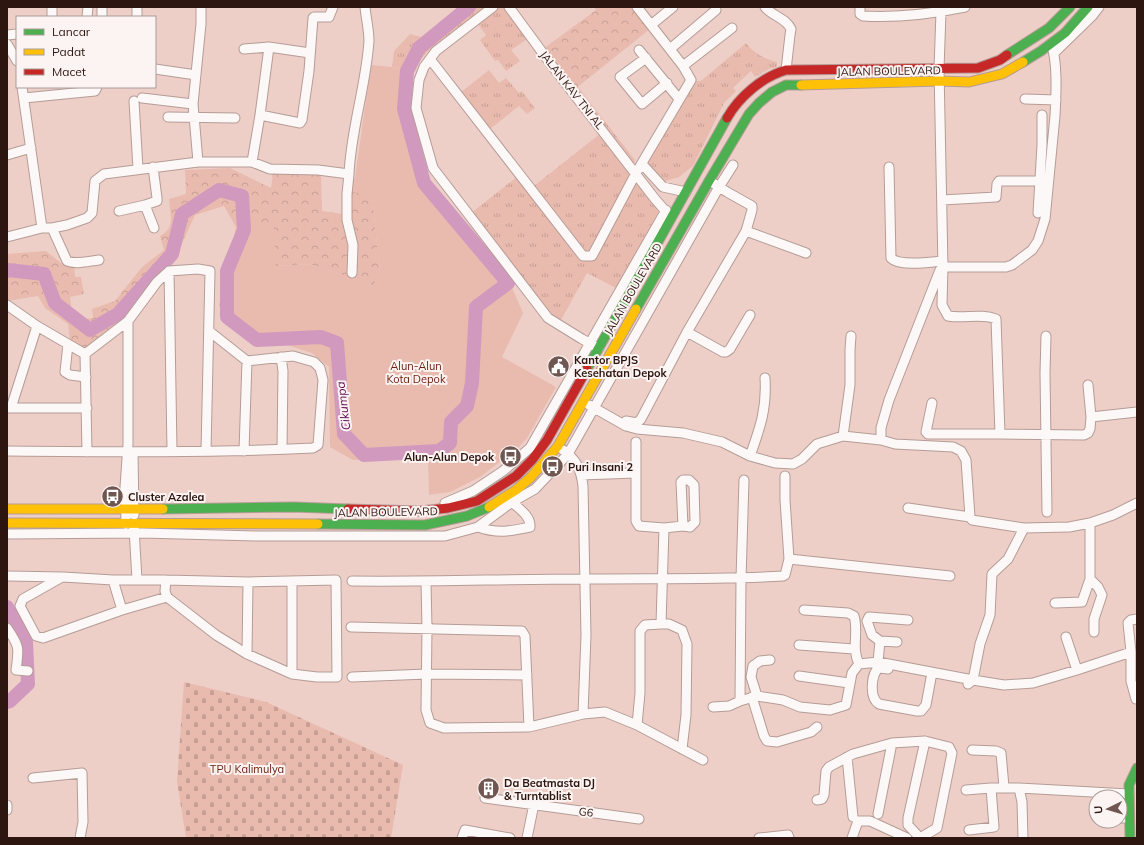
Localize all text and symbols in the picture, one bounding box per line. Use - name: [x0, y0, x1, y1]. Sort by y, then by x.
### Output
- legend: [16, 16, 156, 88]
- text: Lancar: [52, 24, 91, 39]
- text: Padat: [52, 44, 85, 59]
- street label: JALAN KAV TNI AL: [537, 48, 607, 132]
- street label: JALAN BOULEVARD: [837, 63, 941, 79]
- text: Macet: [52, 64, 86, 79]
- street label: JALAN BOULEVARD: [601, 240, 665, 338]
- public building icon: Kantor BPJS Kesehatan Depok: [546, 353, 572, 379]
- place label: Kantor BPJS Kesehatan Depok: [574, 353, 668, 380]
- park label: Alun-Alun Kota Depok: [386, 359, 446, 386]
- water label: Cikumpa: [333, 381, 353, 431]
- bus stop icon: Alun-Alun Depok: [497, 444, 523, 470]
- place label: Alun-Alun Depok: [404, 450, 495, 464]
- bus stop icon: Puri Insani 2: [539, 454, 565, 480]
- place label: Puri Insani 2: [568, 460, 634, 474]
- bus stop icon: Cluster Azalea: [100, 484, 126, 510]
- place label: Cluster Azalea: [128, 490, 205, 504]
- street label: JALAN BOULEVARD: [334, 504, 438, 520]
- park label: TPU Kalimulya: [210, 762, 284, 776]
- building icon: Da Beatmasta DJ & Turntablist: [476, 776, 502, 802]
- place label: Da Beatmasta DJ & Turntablist: [504, 776, 595, 803]
- north arrow: [1088, 789, 1128, 829]
- street label: G6: [578, 804, 595, 820]
- text: U: [1091, 805, 1105, 815]

